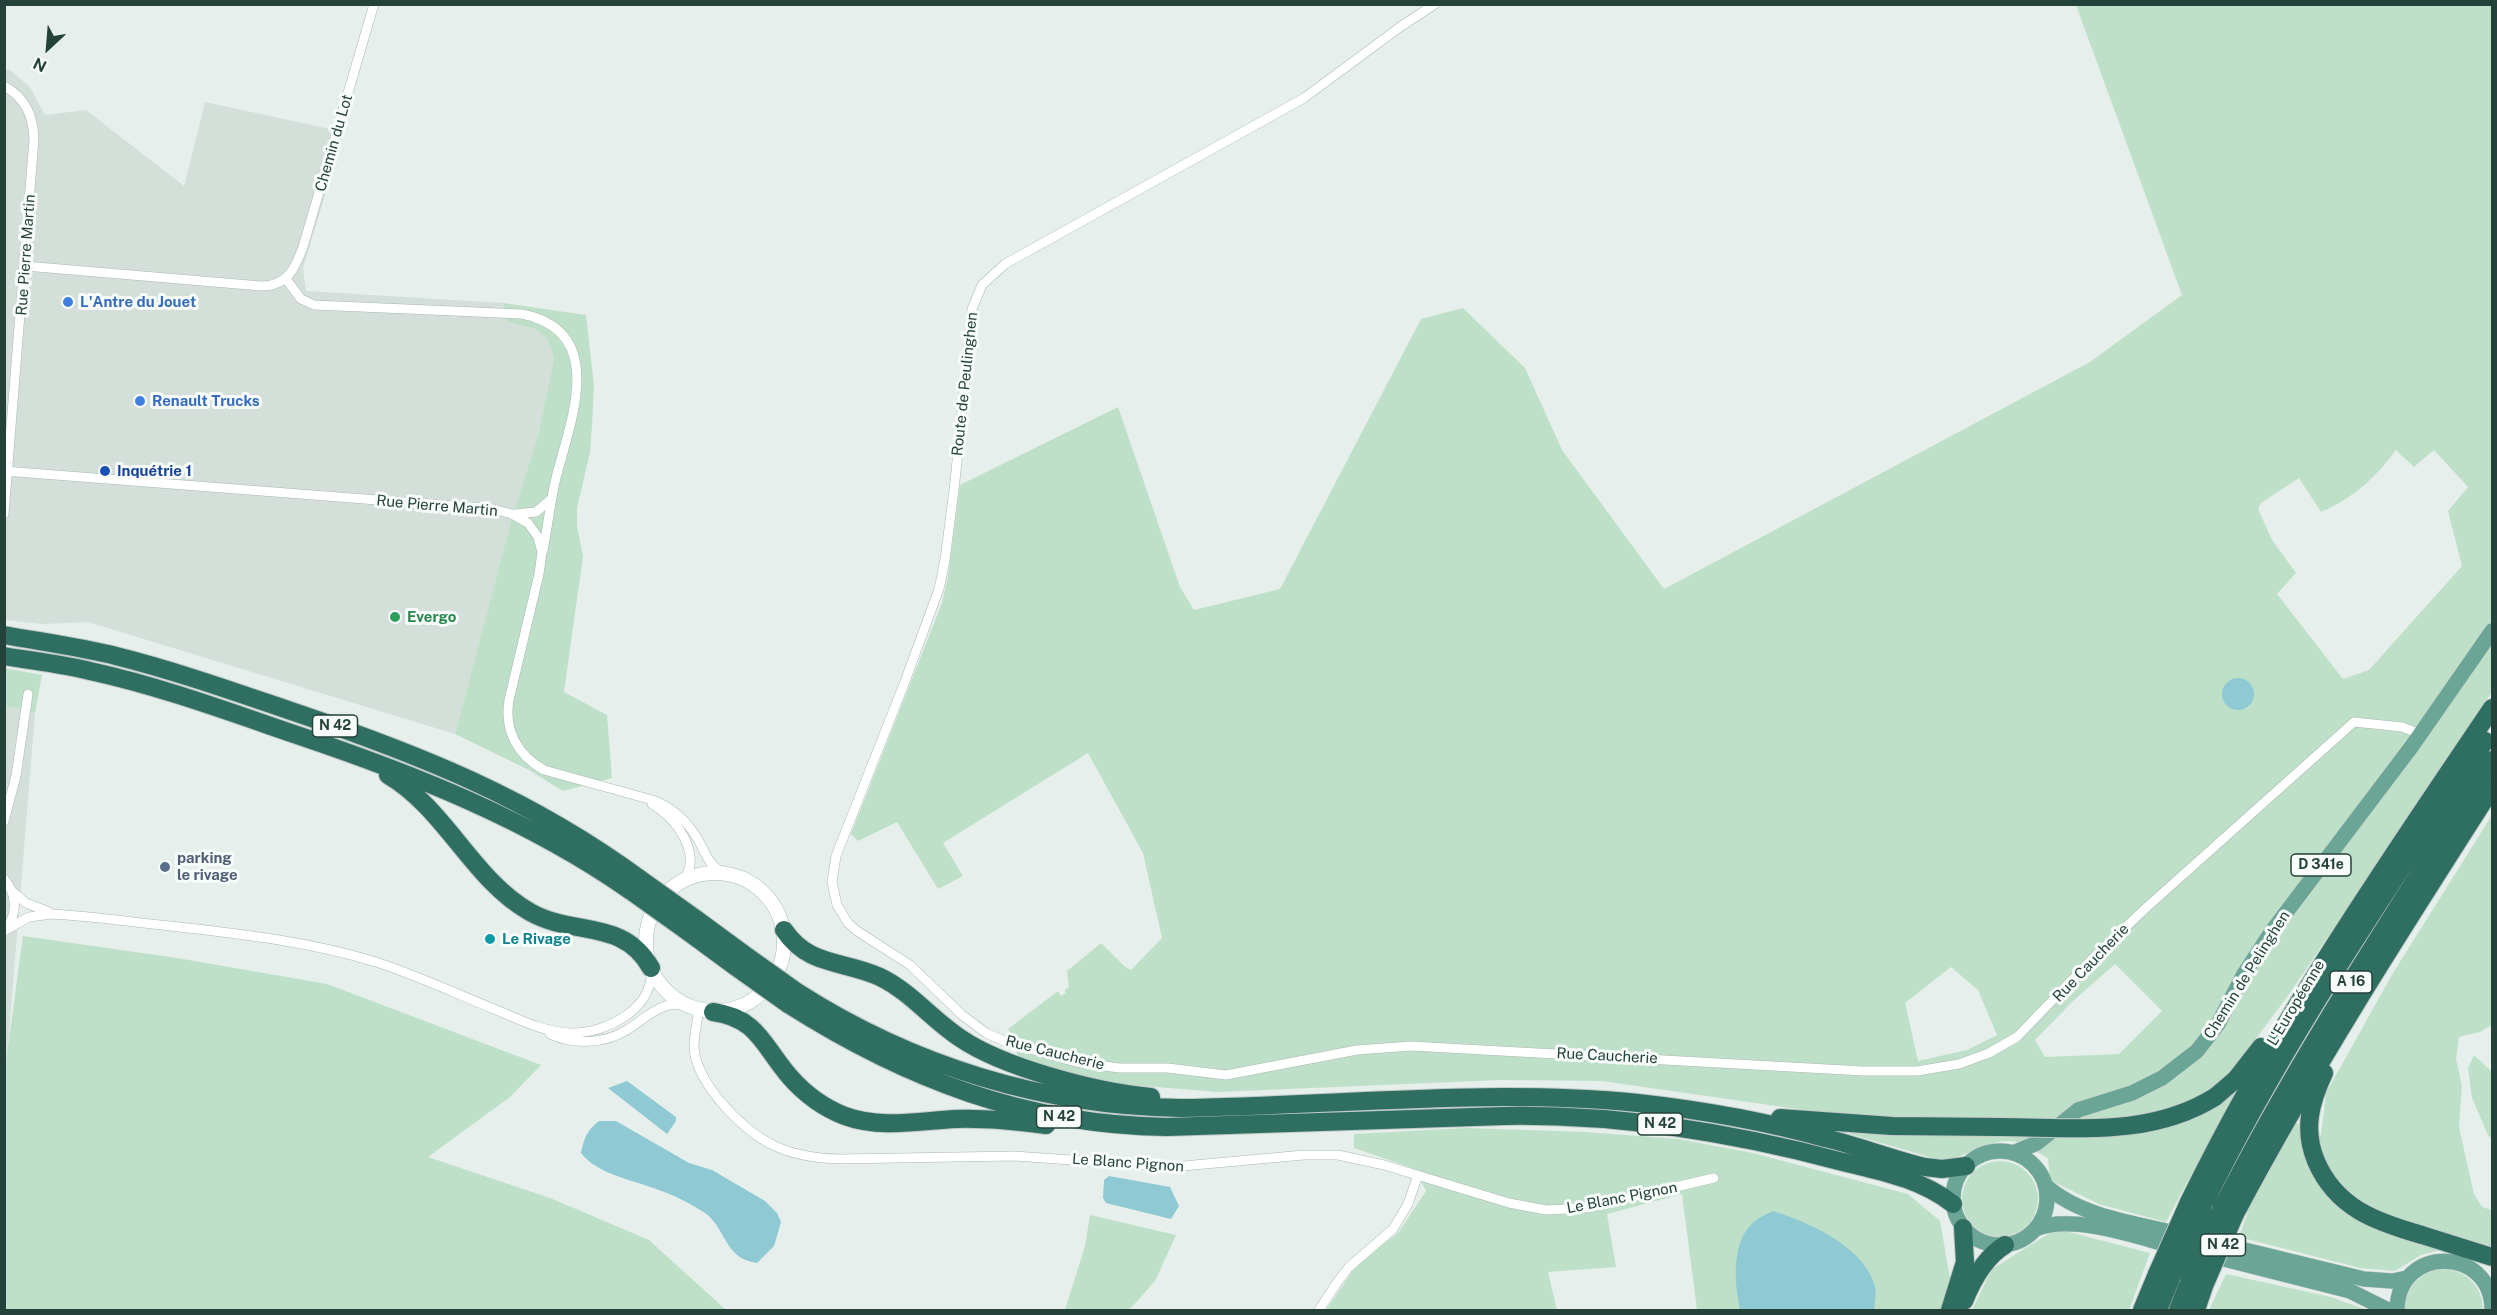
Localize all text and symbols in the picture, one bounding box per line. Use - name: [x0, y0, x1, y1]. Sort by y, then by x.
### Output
- north arrow: [18, 18, 78, 78]
- text: N: [30, 53, 50, 76]
- street label: Chemin du Lot: [312, 92, 356, 194]
- street label: Rue Pierre Martin: [13, 194, 39, 316]
- place label: L'Antre du Jouet: [80, 293, 196, 311]
- marker: L'Antre du Jouet: [61, 295, 75, 309]
- street label: Route de Peulinghen: [948, 311, 982, 457]
- place label: Renault Trucks: [152, 392, 260, 410]
- marker: Renault Trucks: [133, 394, 147, 408]
- place label: Inquétrie 1: [117, 462, 192, 480]
- marker: Inquétrie 1: [98, 464, 112, 478]
- street label: Rue Pierre Martin: [376, 492, 498, 520]
- place label: Evergo: [407, 608, 456, 626]
- marker: Evergo: [388, 610, 402, 624]
- road number: N 42: [312, 715, 358, 737]
- place label: parking le rivage: [177, 849, 238, 884]
- road number: D 341e: [2291, 854, 2351, 876]
- marker: parking le rivage: [158, 860, 172, 874]
- street label: Chemin de Pelinghen: [2200, 908, 2294, 1042]
- street label: Rue Caucherie: [2049, 920, 2133, 1006]
- place label: Le Rivage: [502, 930, 571, 948]
- marker: Le Rivage: [483, 932, 497, 946]
- street label: L'Européenne: [2263, 957, 2329, 1049]
- road number: A 16: [2330, 971, 2372, 993]
- street label: Rue Caucherie: [1004, 1032, 1106, 1074]
- street label: Rue Caucherie: [1556, 1044, 1658, 1068]
- road number: N 42: [1036, 1106, 1082, 1128]
- road number: N 42: [1638, 1113, 1682, 1135]
- street label: Le Blanc Pignon: [1071, 1150, 1185, 1176]
- street label: Le Blanc Pignon: [1565, 1178, 1679, 1218]
- road number: N 42: [2200, 1234, 2246, 1256]

